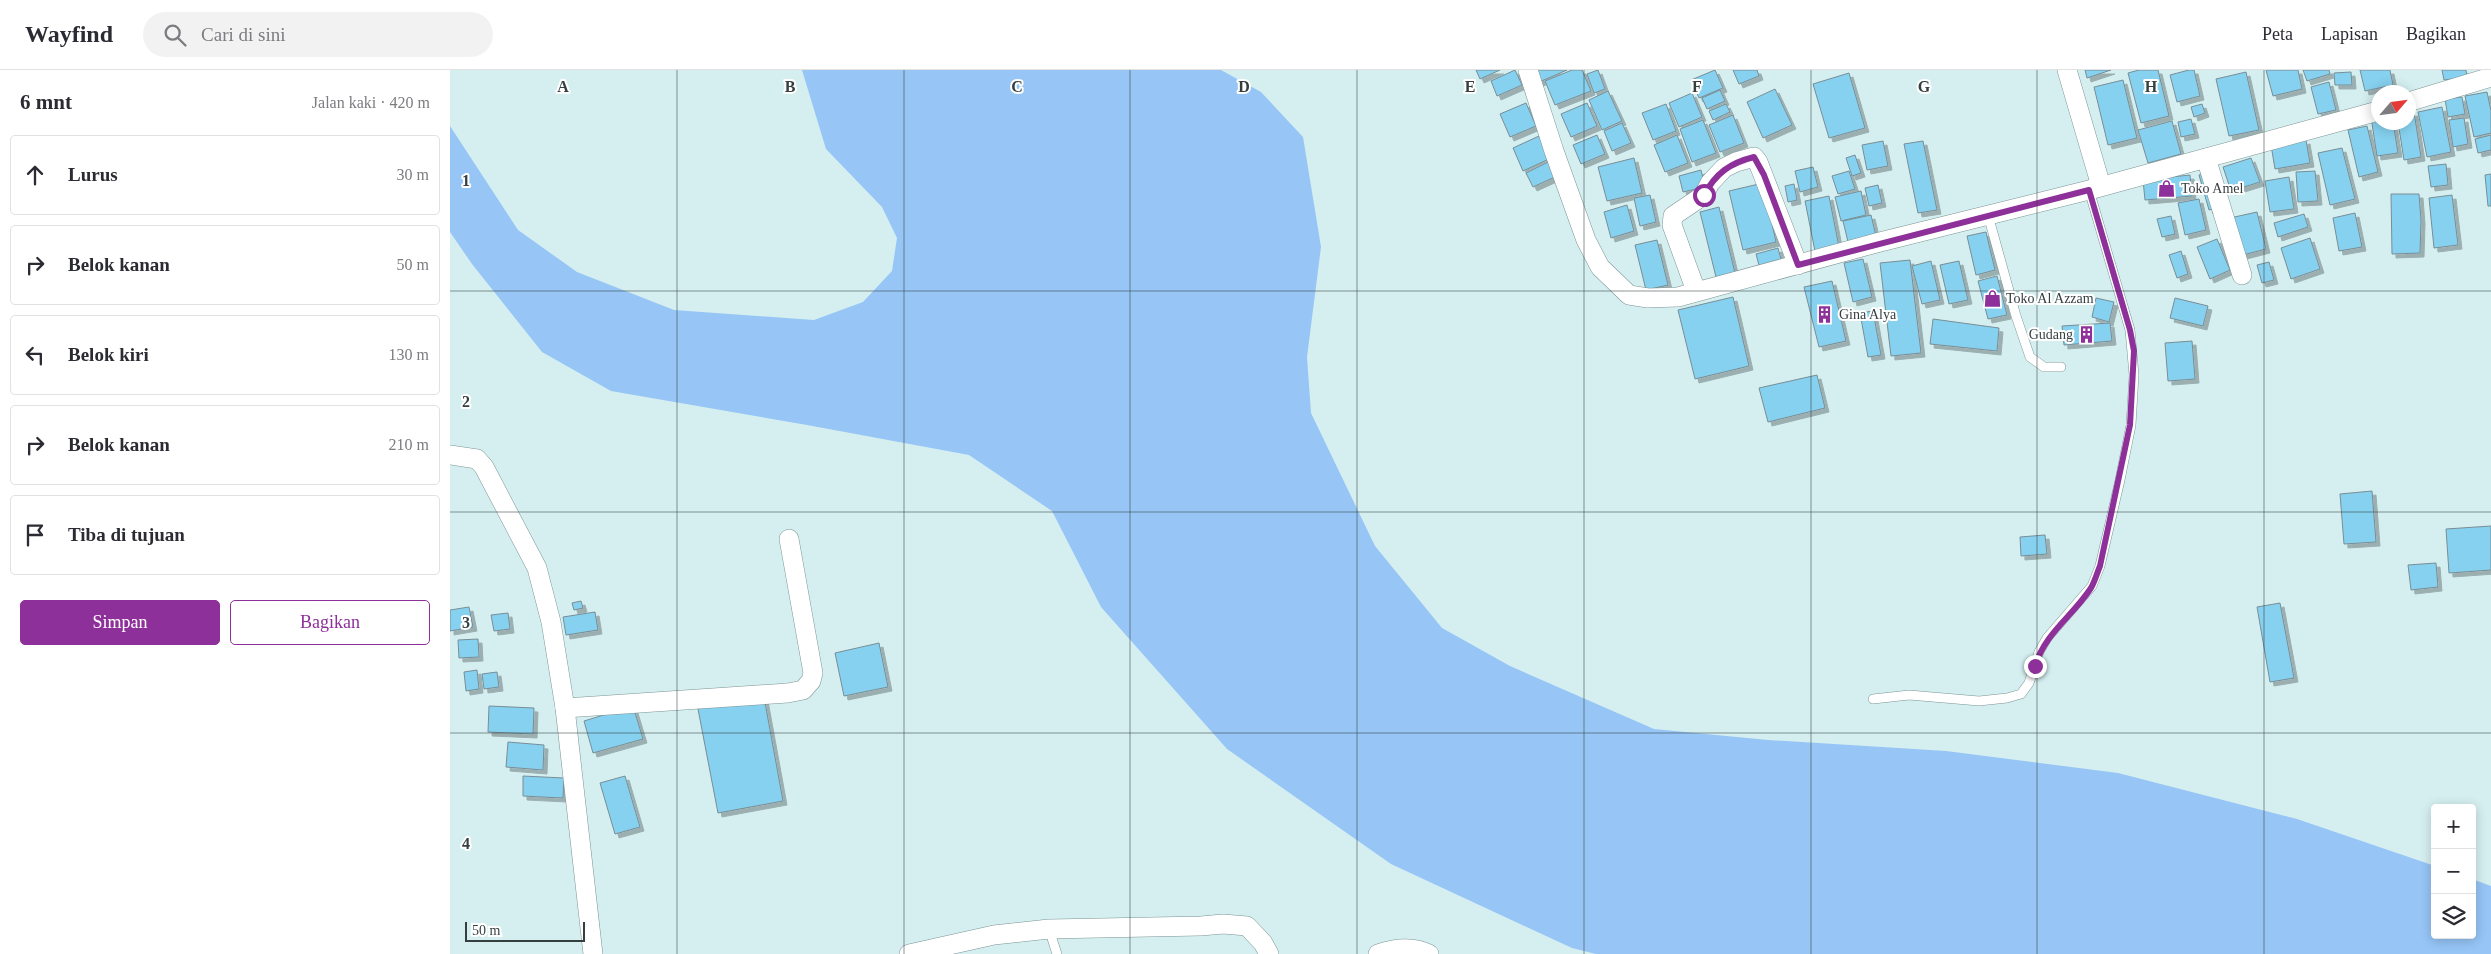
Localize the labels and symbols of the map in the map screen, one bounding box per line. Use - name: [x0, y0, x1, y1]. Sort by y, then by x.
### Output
- text: A: [557, 78, 569, 95]
- text: B: [785, 78, 796, 95]
- text: C: [1011, 78, 1023, 95]
- text: D: [1238, 78, 1250, 95]
- text: E: [1465, 78, 1475, 95]
- text: F: [1692, 78, 1702, 95]
- text: G: [1918, 78, 1931, 95]
- text: H: [2145, 78, 2158, 95]
- north arrow: [2371, 85, 2416, 130]
- text: 1: [462, 172, 470, 189]
- shop icon: Toko Amel: [2157, 178, 2177, 198]
- place label: Toko Amel: [2181, 181, 2244, 196]
- route start: [1693, 184, 1716, 207]
- shop icon: Toko Al Azzam: [1982, 288, 2002, 308]
- place label: Toko Al Azzam: [2006, 291, 2094, 306]
- building icon: Gina Alya: [1815, 304, 1835, 324]
- place label: Gina Alya: [1839, 307, 1897, 322]
- building icon: Gudang: [2077, 324, 2097, 344]
- place label: Gudang: [2029, 327, 2073, 342]
- text: 2: [462, 393, 470, 410]
- text: 3: [462, 614, 470, 631]
- route end: [2024, 655, 2047, 678]
- text: 4: [462, 835, 470, 852]
- scale bar: [465, 919, 585, 942]

